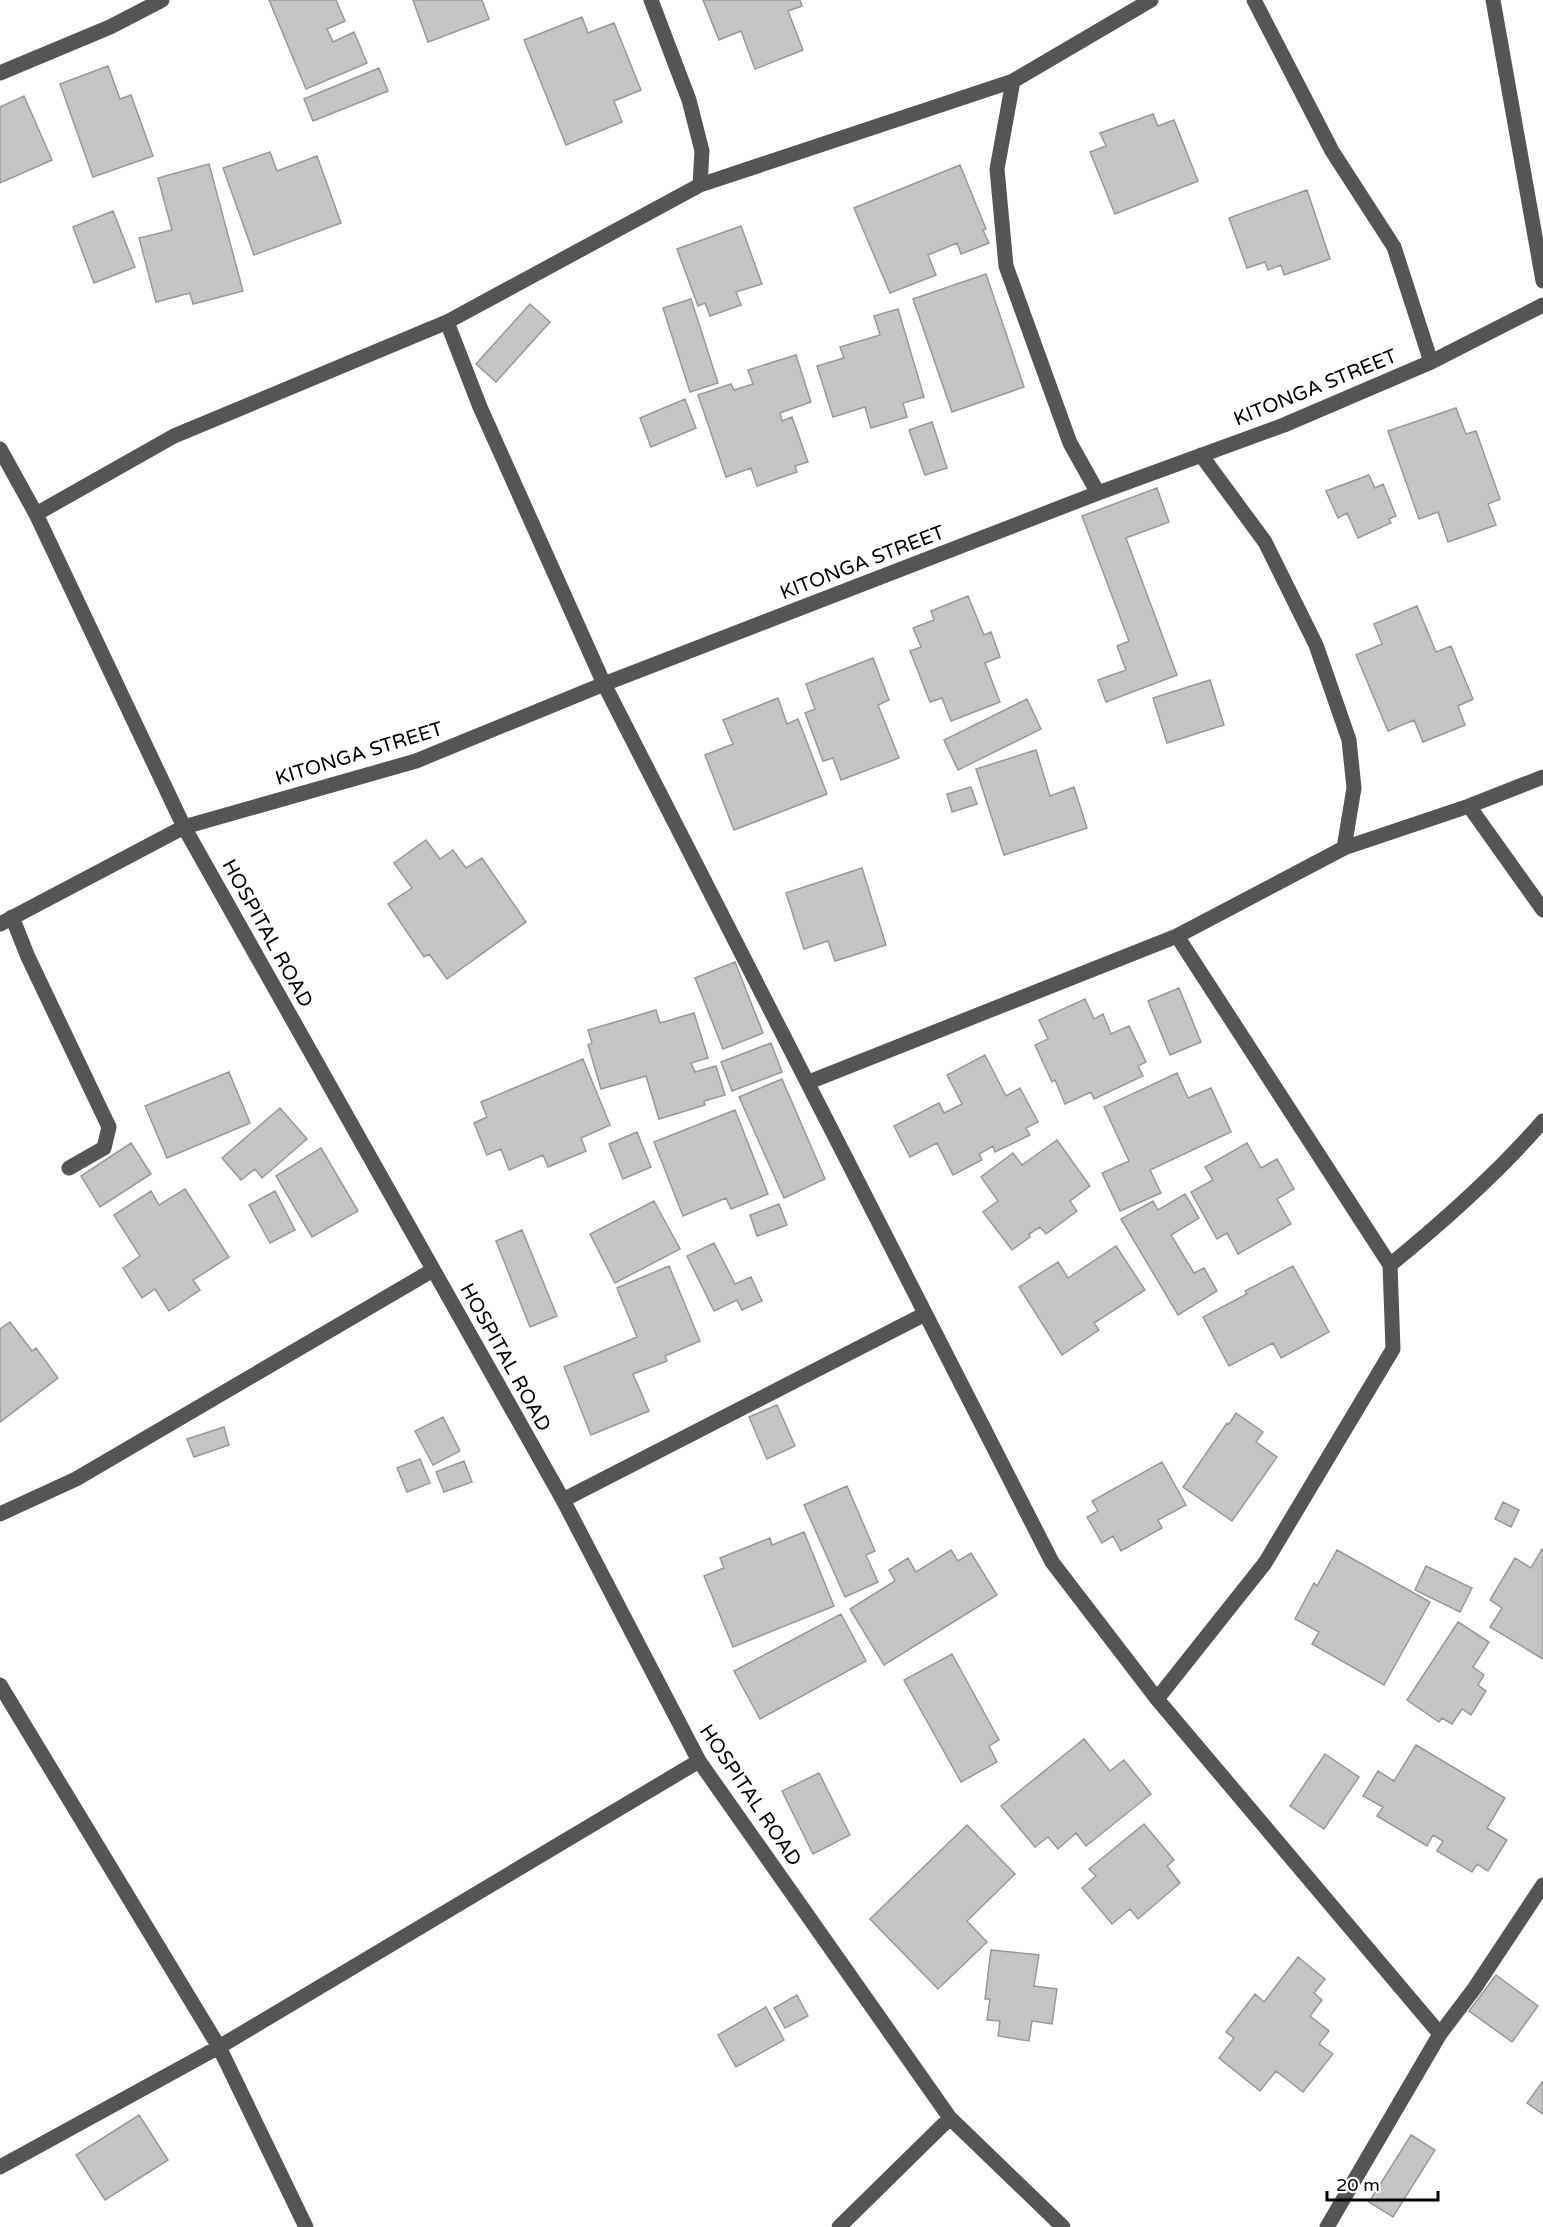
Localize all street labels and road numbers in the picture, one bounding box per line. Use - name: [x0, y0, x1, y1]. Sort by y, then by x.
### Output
- street label: KITONGA STREET: [1230, 344, 1401, 432]
- street label: KITONGA STREET: [777, 521, 948, 605]
- street label: KITONGA STREET: [273, 717, 446, 791]
- street label: HOSPITAL ROAD: [217, 855, 318, 1012]
- street label: HOSPITAL ROAD: [455, 1279, 556, 1436]
- street label: HOSPITAL ROAD: [694, 1720, 806, 1871]

